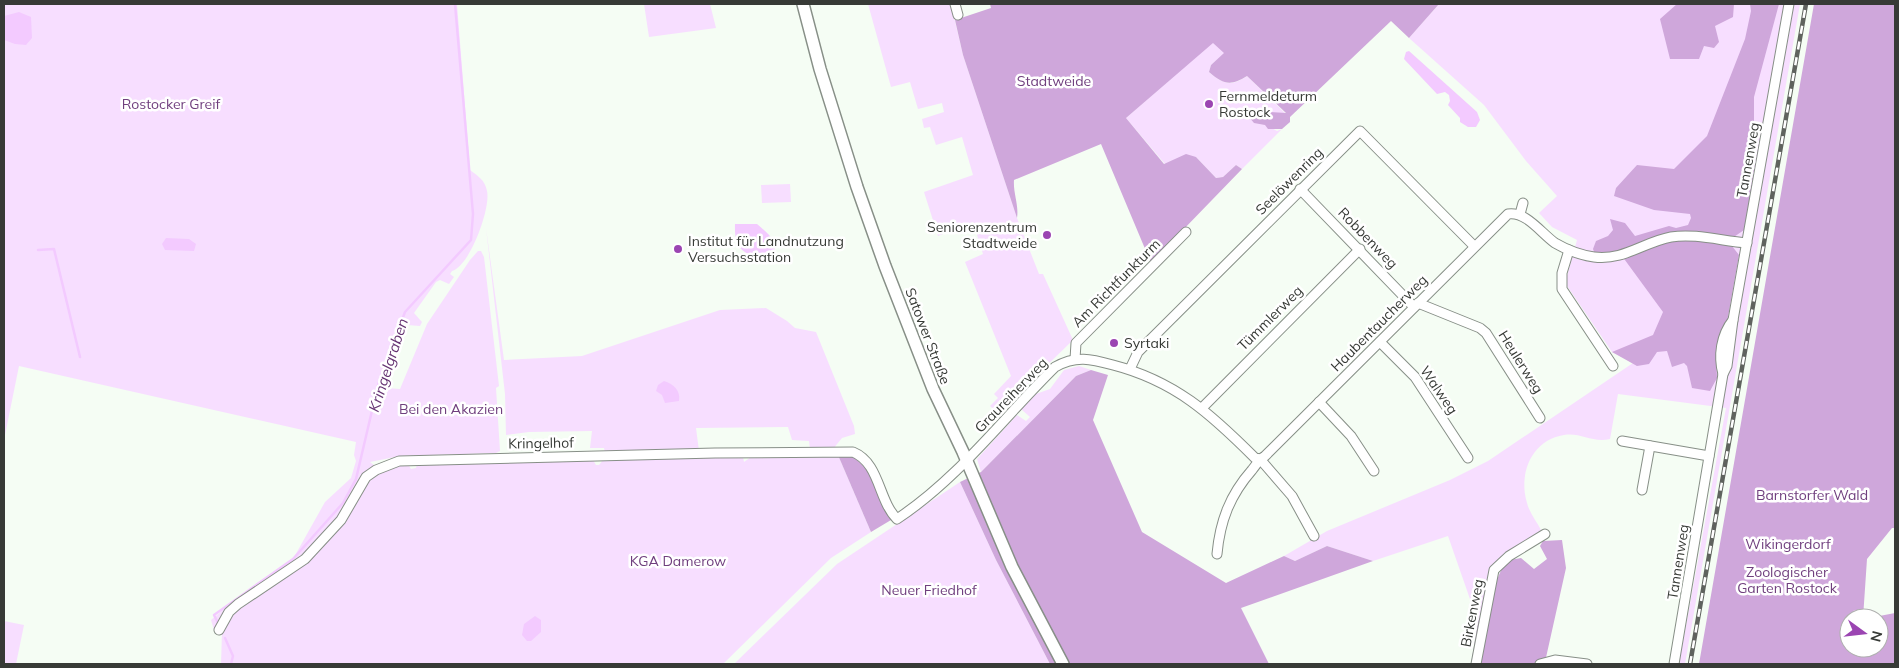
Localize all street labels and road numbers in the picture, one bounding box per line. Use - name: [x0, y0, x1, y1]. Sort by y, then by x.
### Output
- street label: Tannenweg: [1733, 121, 1763, 199]
- street label: Seelöwenring: [1251, 143, 1327, 219]
- street label: Robbenweg: [1334, 204, 1402, 272]
- street label: Am Richtfunkturm: [1068, 235, 1164, 331]
- street label: Haubentaucherweg: [1327, 271, 1431, 375]
- street label: Tümmlerweg: [1234, 282, 1306, 354]
- street label: Satower Straße: [901, 285, 955, 387]
- street label: Heulerweg: [1495, 327, 1547, 397]
- street label: Graureiherweg: [971, 354, 1051, 436]
- street label: Walweg: [1416, 362, 1462, 418]
- street label: Kringelhof: [508, 433, 574, 453]
- street label: Tannenweg: [1663, 523, 1693, 601]
- street label: Birkenweg: [1457, 577, 1487, 649]

